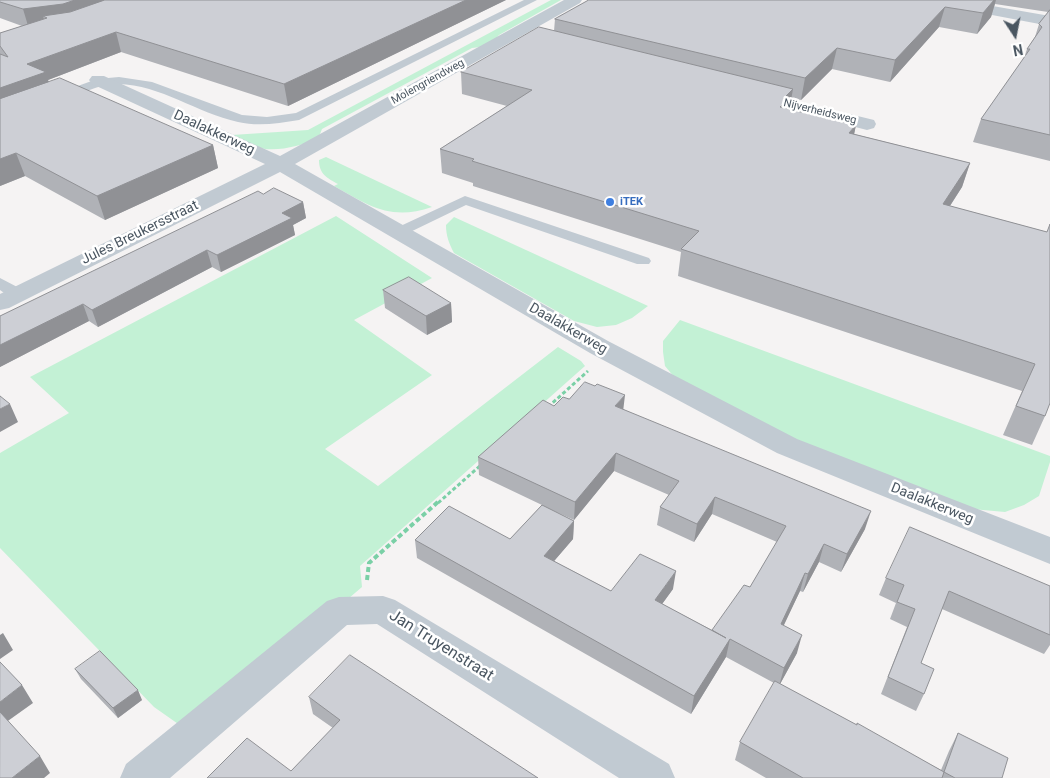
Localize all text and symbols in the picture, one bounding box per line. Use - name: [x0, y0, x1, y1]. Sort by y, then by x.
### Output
- north arrow: [990, 10, 1040, 60]
- text: N: [1011, 41, 1024, 59]
- street label: Molengriendweg: [389, 56, 467, 108]
- street label: Nijverheidsweg: [782, 97, 858, 127]
- street label: Daalakkerweg: [171, 107, 257, 159]
- place label: iTEK: [620, 195, 643, 209]
- marker: iTEK: [604, 196, 616, 208]
- street label: Jules Breukersstraat: [79, 197, 201, 269]
- street label: Daalakkerweg: [526, 300, 610, 358]
- street label: Daalakkerweg: [888, 480, 976, 528]
- street label: Jan Truyenstraat: [385, 606, 497, 686]

